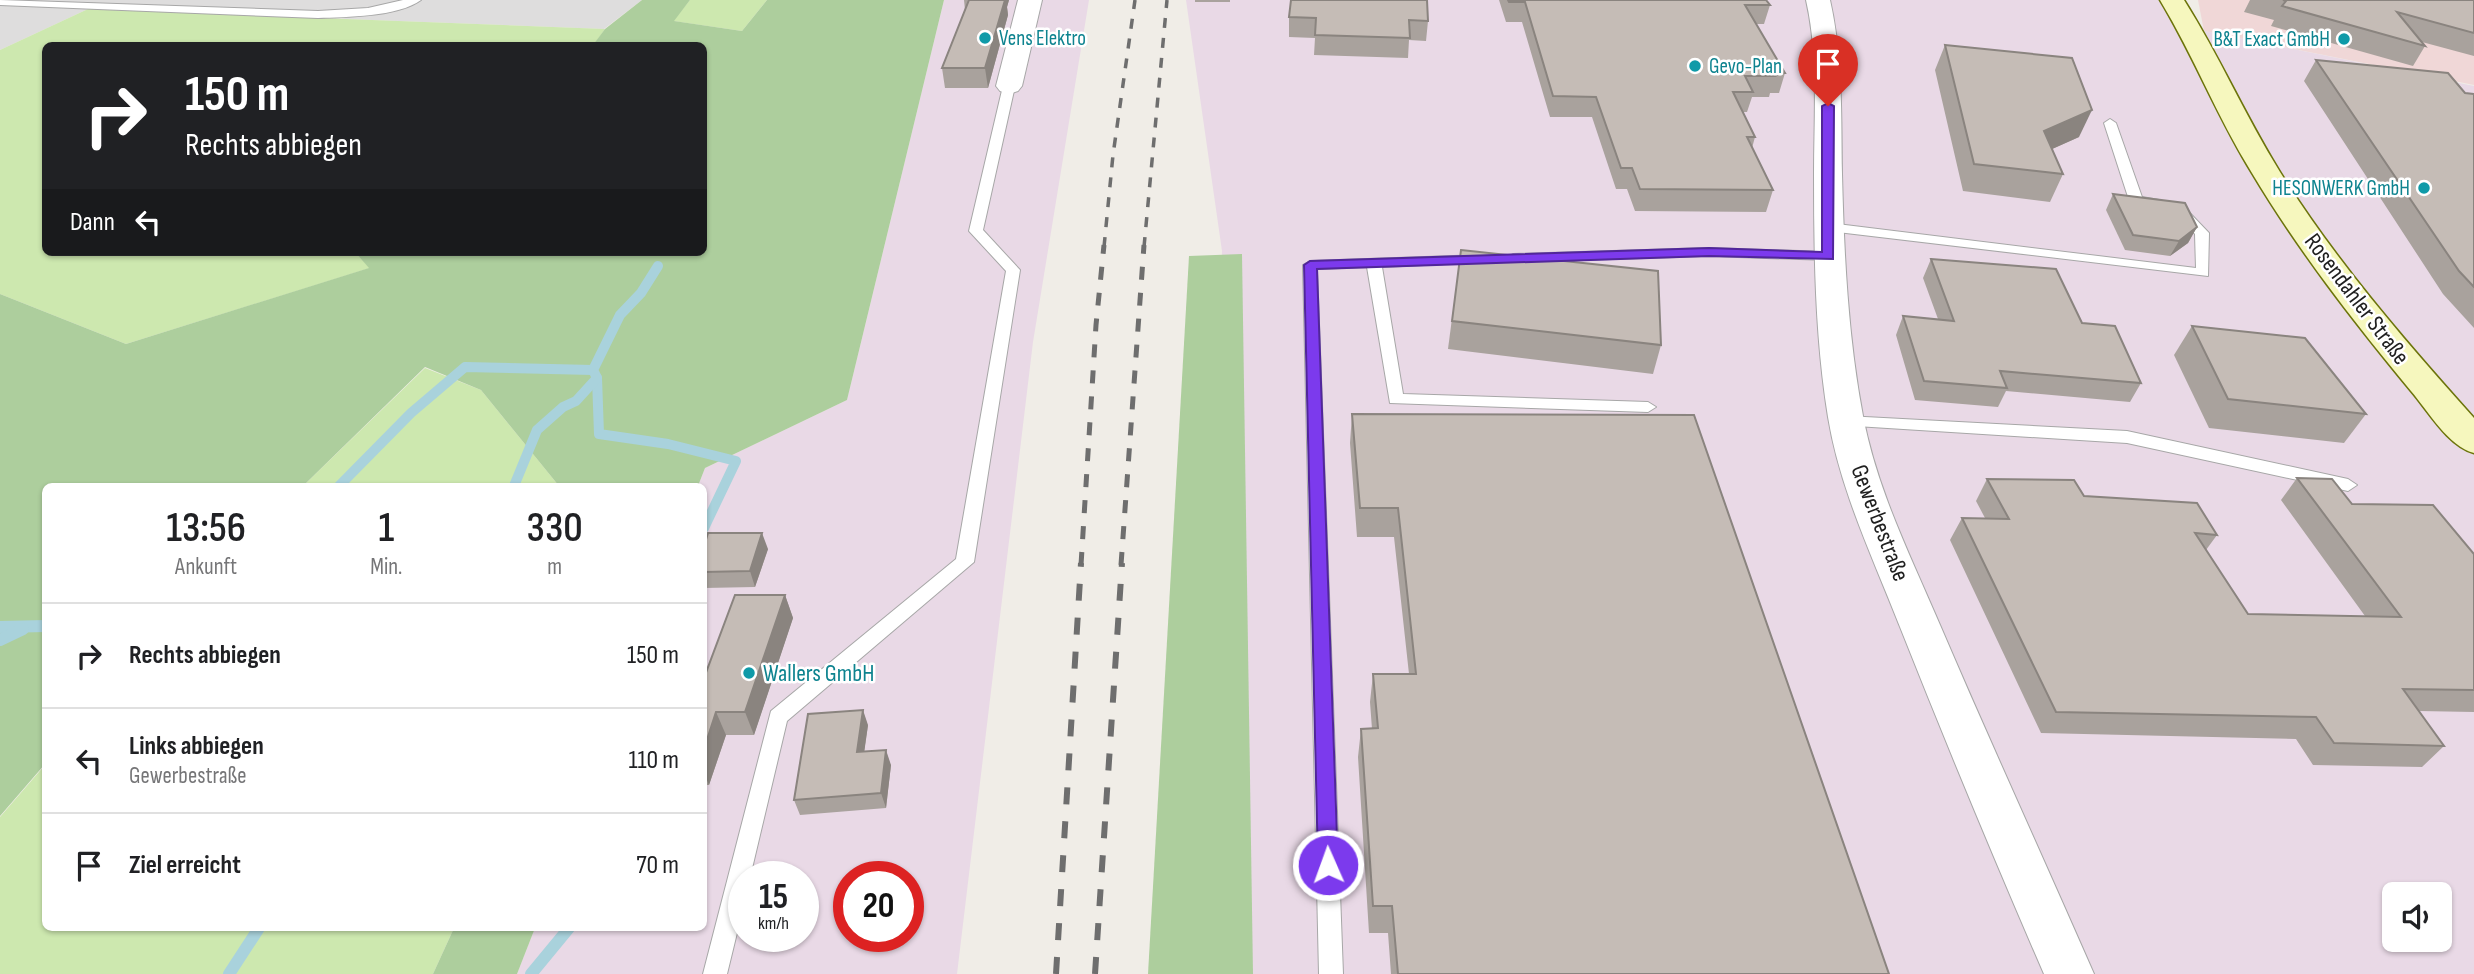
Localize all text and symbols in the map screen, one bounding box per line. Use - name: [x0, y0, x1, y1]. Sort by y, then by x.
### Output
- place label: Vens Elektro: [999, 26, 1086, 51]
- place label: B&T Exact GmbH: [2213, 27, 2330, 52]
- marker: Vens Elektro: [977, 30, 993, 46]
- marker: B&T Exact GmbH: [2336, 31, 2352, 47]
- pin: [1798, 34, 1858, 106]
- icon: arrive: [1809, 45, 1847, 83]
- place label: Gevo-Plan: [1709, 54, 1782, 79]
- marker: Gevo-Plan: [1687, 58, 1703, 74]
- text: 150 m: [185, 66, 289, 125]
- icon: right: [70, 70, 161, 161]
- text: Rechts abbiegen: [185, 126, 362, 165]
- place label: HESONWERK GmbH: [2272, 176, 2410, 201]
- marker: HESONWERK GmbH: [2416, 180, 2432, 196]
- icon: left: [129, 203, 167, 241]
- text: Dann: [70, 207, 115, 238]
- street label: Rosendahler Straße: [2298, 228, 2416, 370]
- street label: Gewerbestraße: [1845, 461, 1915, 585]
- text: 13:56: [166, 503, 246, 554]
- text: 1: [378, 503, 394, 554]
- text: 330: [527, 503, 583, 554]
- text: Ankunft: [175, 553, 237, 581]
- text: Min.: [370, 553, 402, 581]
- text: m: [547, 553, 562, 581]
- icon: right: [70, 637, 108, 675]
- text: Rechts abbiegen: [129, 640, 281, 671]
- text: 150 m: [627, 640, 679, 671]
- place label: Wallers GmbH: [763, 659, 874, 688]
- marker: Wallers GmbH: [741, 665, 757, 681]
- text: Links abbiegen: [129, 731, 264, 762]
- icon: left: [70, 742, 108, 780]
- text: 110 m: [628, 745, 679, 776]
- text: Gewerbestraße: [129, 762, 246, 790]
- position arrow: [1291, 828, 1365, 902]
- icon: arrive: [70, 847, 108, 885]
- text: Ziel erreicht: [129, 850, 241, 881]
- text: 70 m: [636, 850, 679, 881]
- speed limit sign: 20: [833, 861, 924, 952]
- text: 15: [759, 876, 788, 919]
- map controls: [2382, 882, 2452, 952]
- button: sound: [2382, 882, 2452, 952]
- text: km/h: [758, 913, 789, 934]

